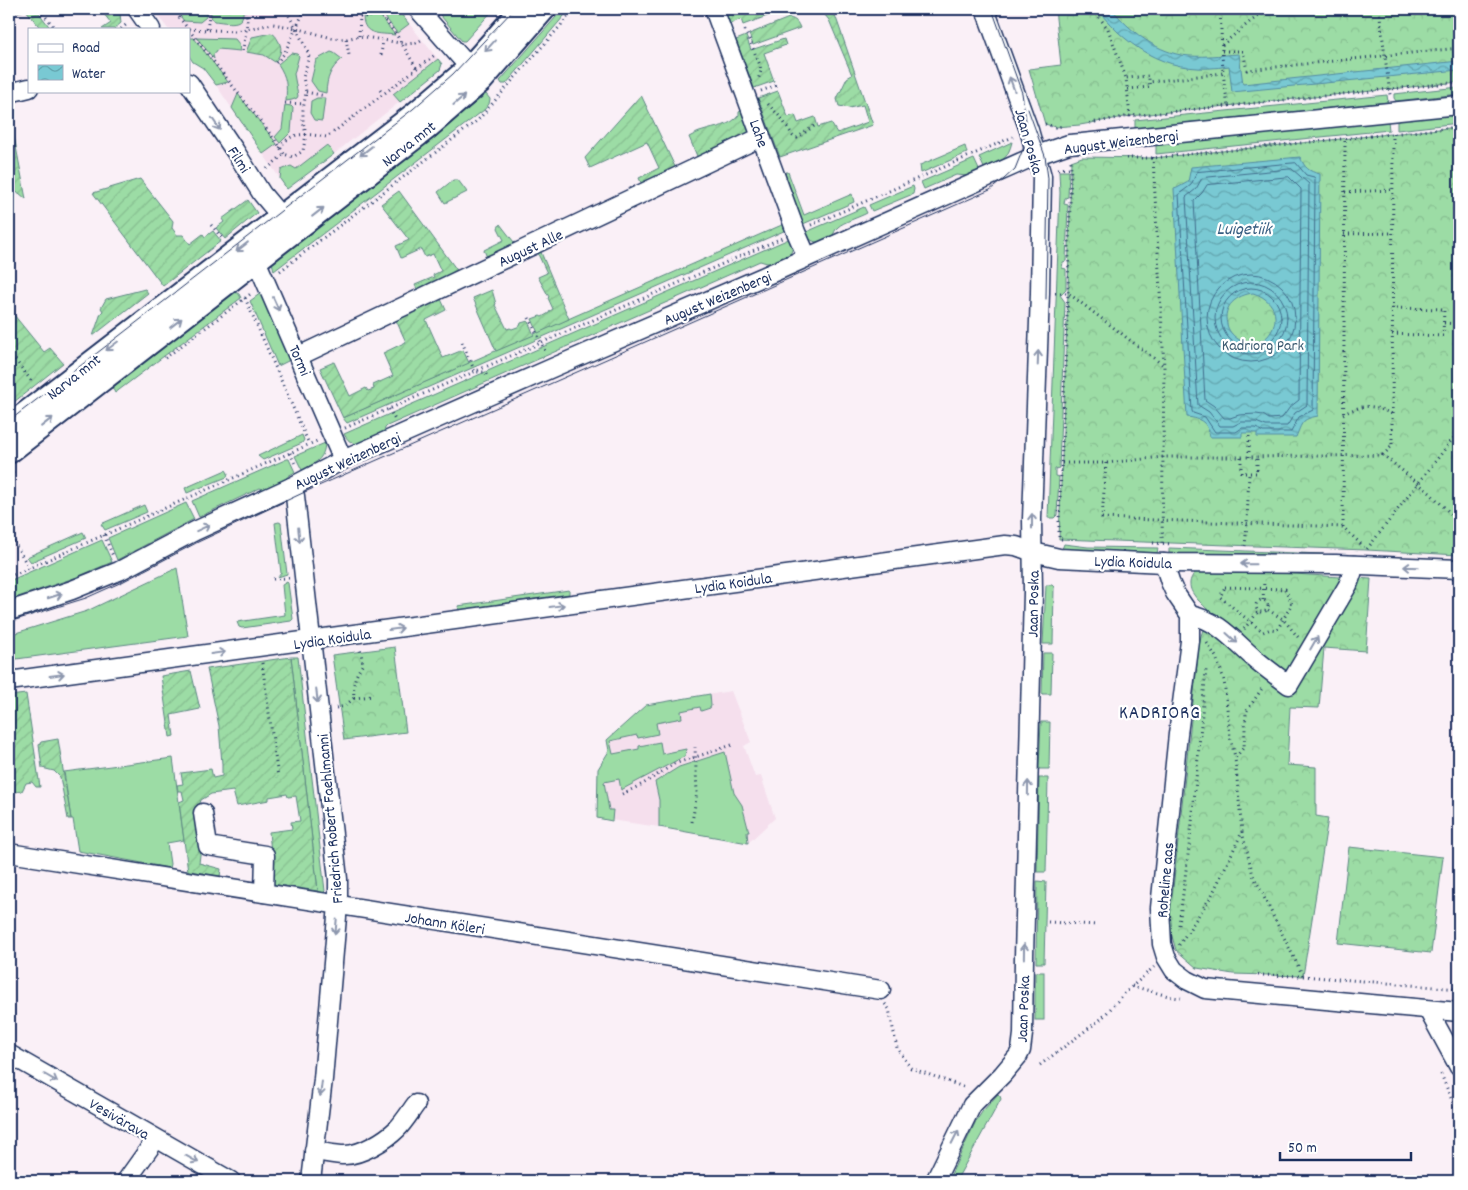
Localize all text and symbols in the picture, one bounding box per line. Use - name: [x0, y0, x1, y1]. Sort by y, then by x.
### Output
- legend: [28, 28, 190, 92]
- text: Road: [72, 38, 100, 60]
- one-way arrow: [484, 39, 496, 52]
- text: Water: [72, 64, 106, 86]
- one-way arrow: [1007, 77, 1016, 92]
- one-way arrow: [452, 95, 465, 106]
- street label: Jaan Poska: [1007, 106, 1048, 178]
- one-way arrow: [211, 116, 221, 130]
- street label: Narva mnt: [377, 116, 442, 174]
- street label: Lahe: [742, 117, 773, 151]
- street label: August Weizenbergi: [1063, 125, 1180, 162]
- street label: Filmi: [221, 142, 255, 178]
- one-way arrow: [360, 145, 373, 156]
- one-way arrow: [311, 207, 324, 218]
- water label: Luigetiik: [1217, 218, 1273, 243]
- street label: August Alle: [495, 224, 567, 274]
- one-way arrow: [235, 242, 248, 253]
- street label: August Weizenbergi: [660, 266, 776, 332]
- one-way arrow: [272, 296, 282, 311]
- one-way arrow: [169, 317, 182, 328]
- park label: Kadriorg Park: [1222, 335, 1304, 358]
- one-way arrow: [105, 341, 119, 351]
- street label: Tormi: [282, 342, 316, 380]
- street label: Narva mnt: [42, 349, 107, 407]
- one-way arrow: [1033, 351, 1042, 367]
- one-way arrow: [40, 417, 53, 428]
- street label: August Weizenbergi: [291, 427, 405, 497]
- one-way arrow: [1028, 513, 1037, 529]
- one-way arrow: [195, 523, 210, 533]
- one-way arrow: [294, 526, 304, 542]
- street label: Lydia Koidula: [1094, 551, 1173, 576]
- one-way arrow: [1240, 559, 1256, 568]
- one-way arrow: [1403, 563, 1419, 572]
- street label: Lydia Koidula: [693, 568, 774, 601]
- street label: Jaan Poska: [1022, 570, 1047, 638]
- one-way arrow: [47, 591, 62, 600]
- one-way arrow: [549, 601, 565, 611]
- one-way arrow: [388, 623, 404, 633]
- street label: Lydia Koidula: [292, 624, 373, 657]
- one-way arrow: [1225, 633, 1238, 644]
- one-way arrow: [1309, 636, 1319, 651]
- one-way arrow: [210, 648, 226, 658]
- one-way arrow: [49, 670, 65, 680]
- one-way arrow: [312, 688, 322, 704]
- district label: KADRIORG: [1119, 701, 1201, 728]
- street label: Friedrich Robert Faehlmanni: [313, 733, 350, 905]
- one-way arrow: [1023, 781, 1033, 797]
- street label: Roheline aas: [1152, 841, 1181, 919]
- street label: Johann Köleri: [403, 907, 486, 942]
- one-way arrow: [331, 919, 341, 935]
- one-way arrow: [1019, 943, 1029, 959]
- street label: Jaan Poska: [1012, 975, 1037, 1043]
- one-way arrow: [43, 1074, 58, 1083]
- one-way arrow: [316, 1081, 326, 1097]
- street label: Vesivärava: [84, 1094, 154, 1147]
- one-way arrow: [951, 1130, 960, 1145]
- scale bar: [1280, 1130, 1412, 1162]
- text: 50 m: [1288, 1138, 1317, 1160]
- one-way arrow: [184, 1154, 199, 1164]

